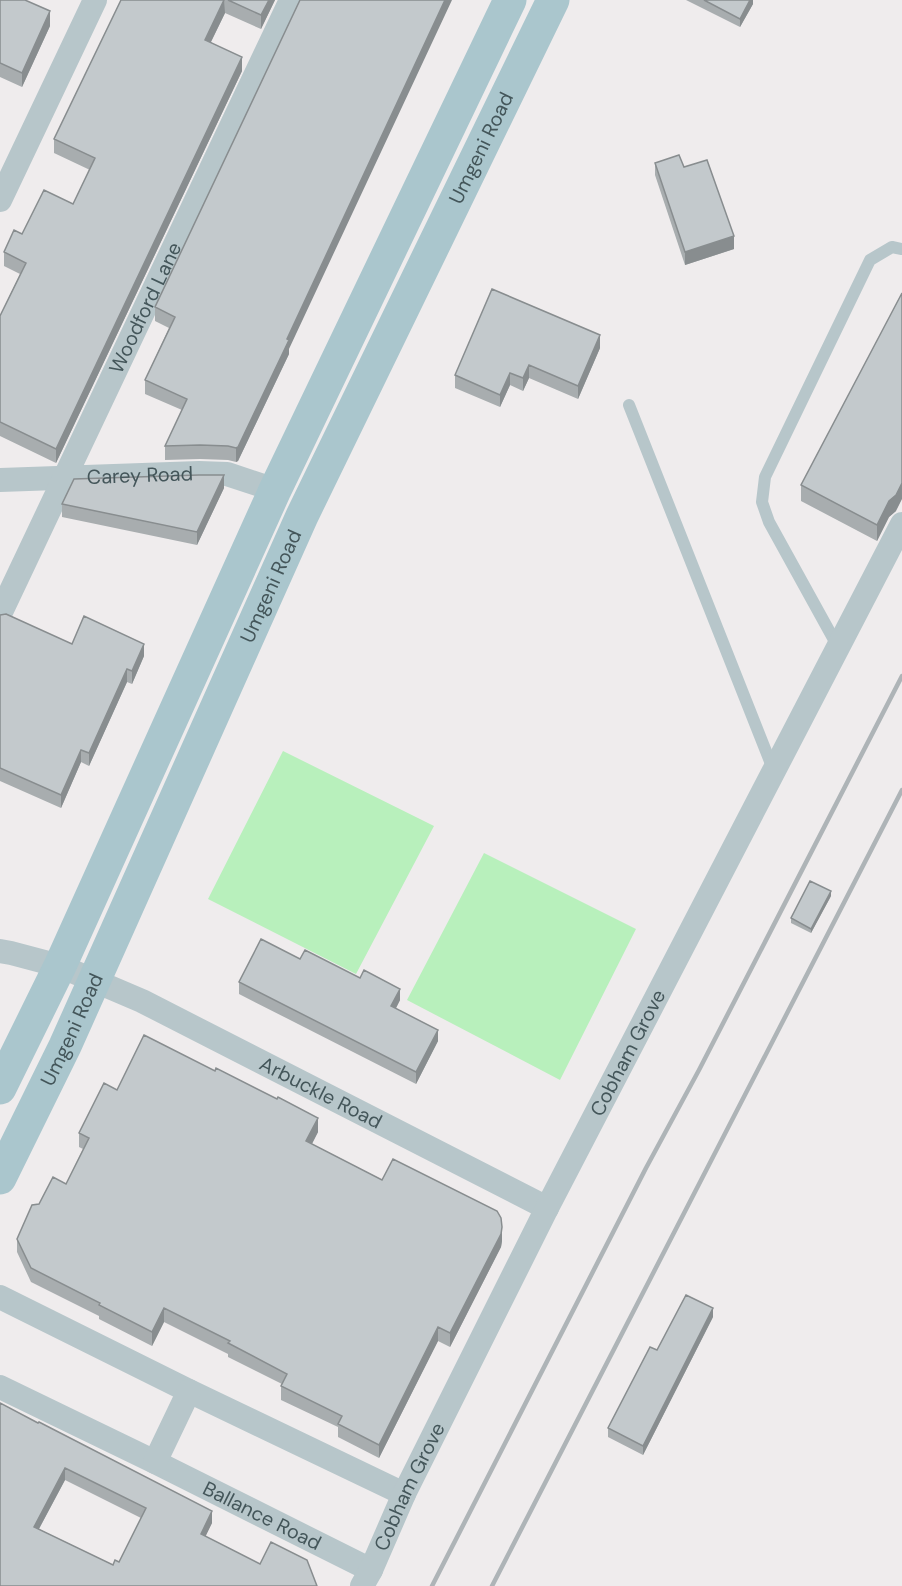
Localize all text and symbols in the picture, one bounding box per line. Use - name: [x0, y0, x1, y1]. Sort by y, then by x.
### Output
- street label: Umgeni Road: [443, 88, 519, 208]
- street label: Woodford Lane: [103, 238, 187, 377]
- street label: Carey Road: [86, 460, 193, 490]
- street label: Umgeni Road: [234, 525, 307, 647]
- street label: Umgeni Road: [34, 969, 109, 1090]
- street label: Cobham Grove: [584, 985, 671, 1120]
- street label: Arbuckle Road: [255, 1050, 387, 1135]
- street label: Cobham Grove: [368, 1418, 451, 1555]
- street label: Ballance Road: [199, 1475, 326, 1556]

